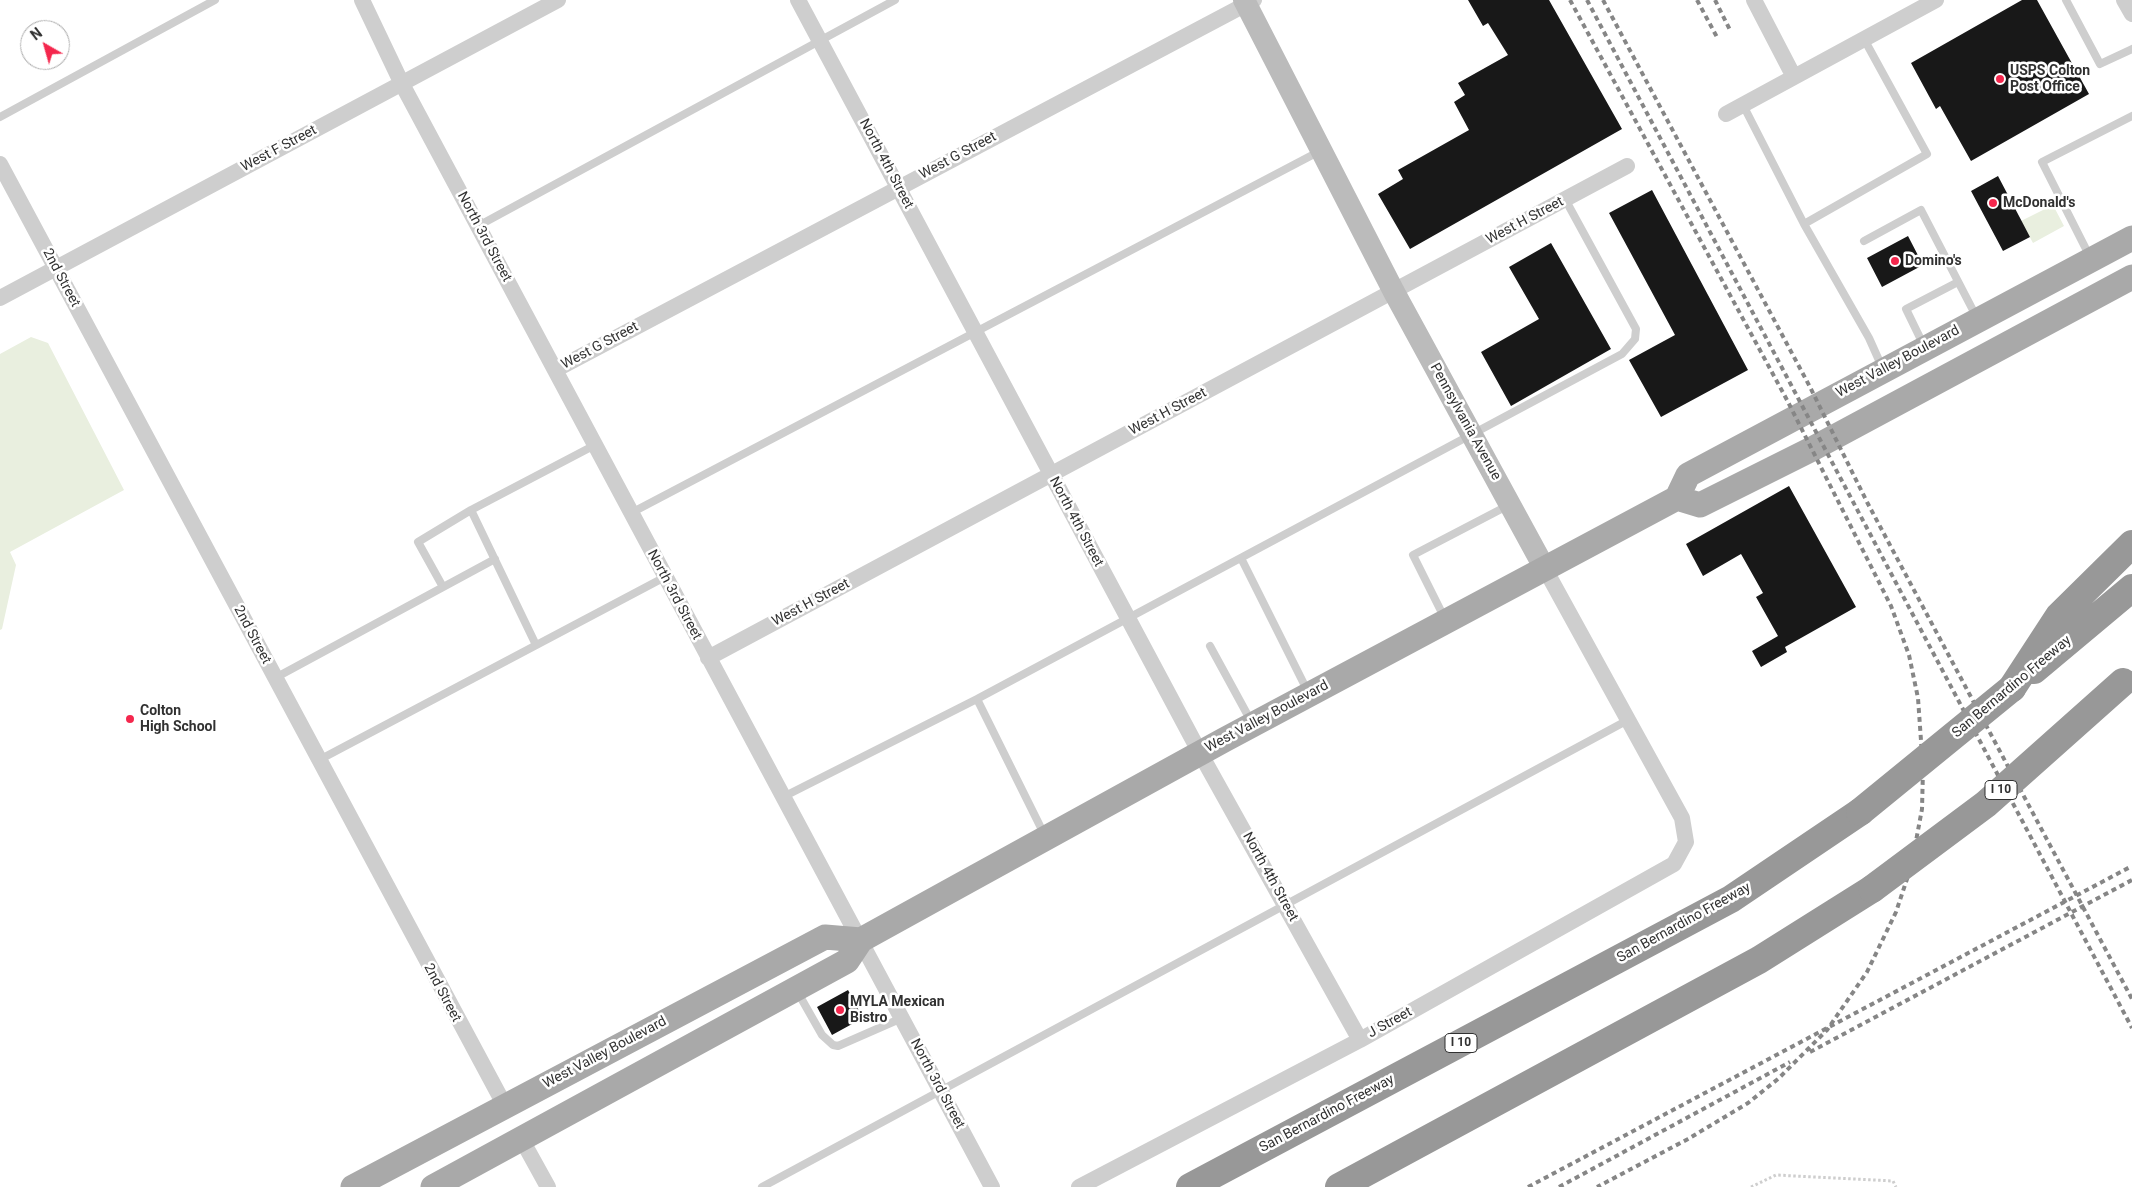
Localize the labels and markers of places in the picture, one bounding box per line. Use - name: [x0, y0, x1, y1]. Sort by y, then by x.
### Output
- place label: USPS Colton Post Office: [2010, 63, 2090, 95]
- marker: USPS Colton Post Office: [1994, 73, 2006, 85]
- place label: McDonald's: [2003, 195, 2075, 211]
- marker: McDonald's: [1987, 197, 1999, 209]
- place label: Domino's: [1905, 253, 1962, 269]
- marker: Domino's: [1889, 255, 1901, 267]
- place label: Colton High School: [140, 703, 216, 736]
- marker: Colton High School: [124, 713, 136, 725]
- place label: MYLA Mexican Bistro: [850, 994, 945, 1026]
- marker: MYLA Mexican Bistro: [834, 1004, 846, 1016]

